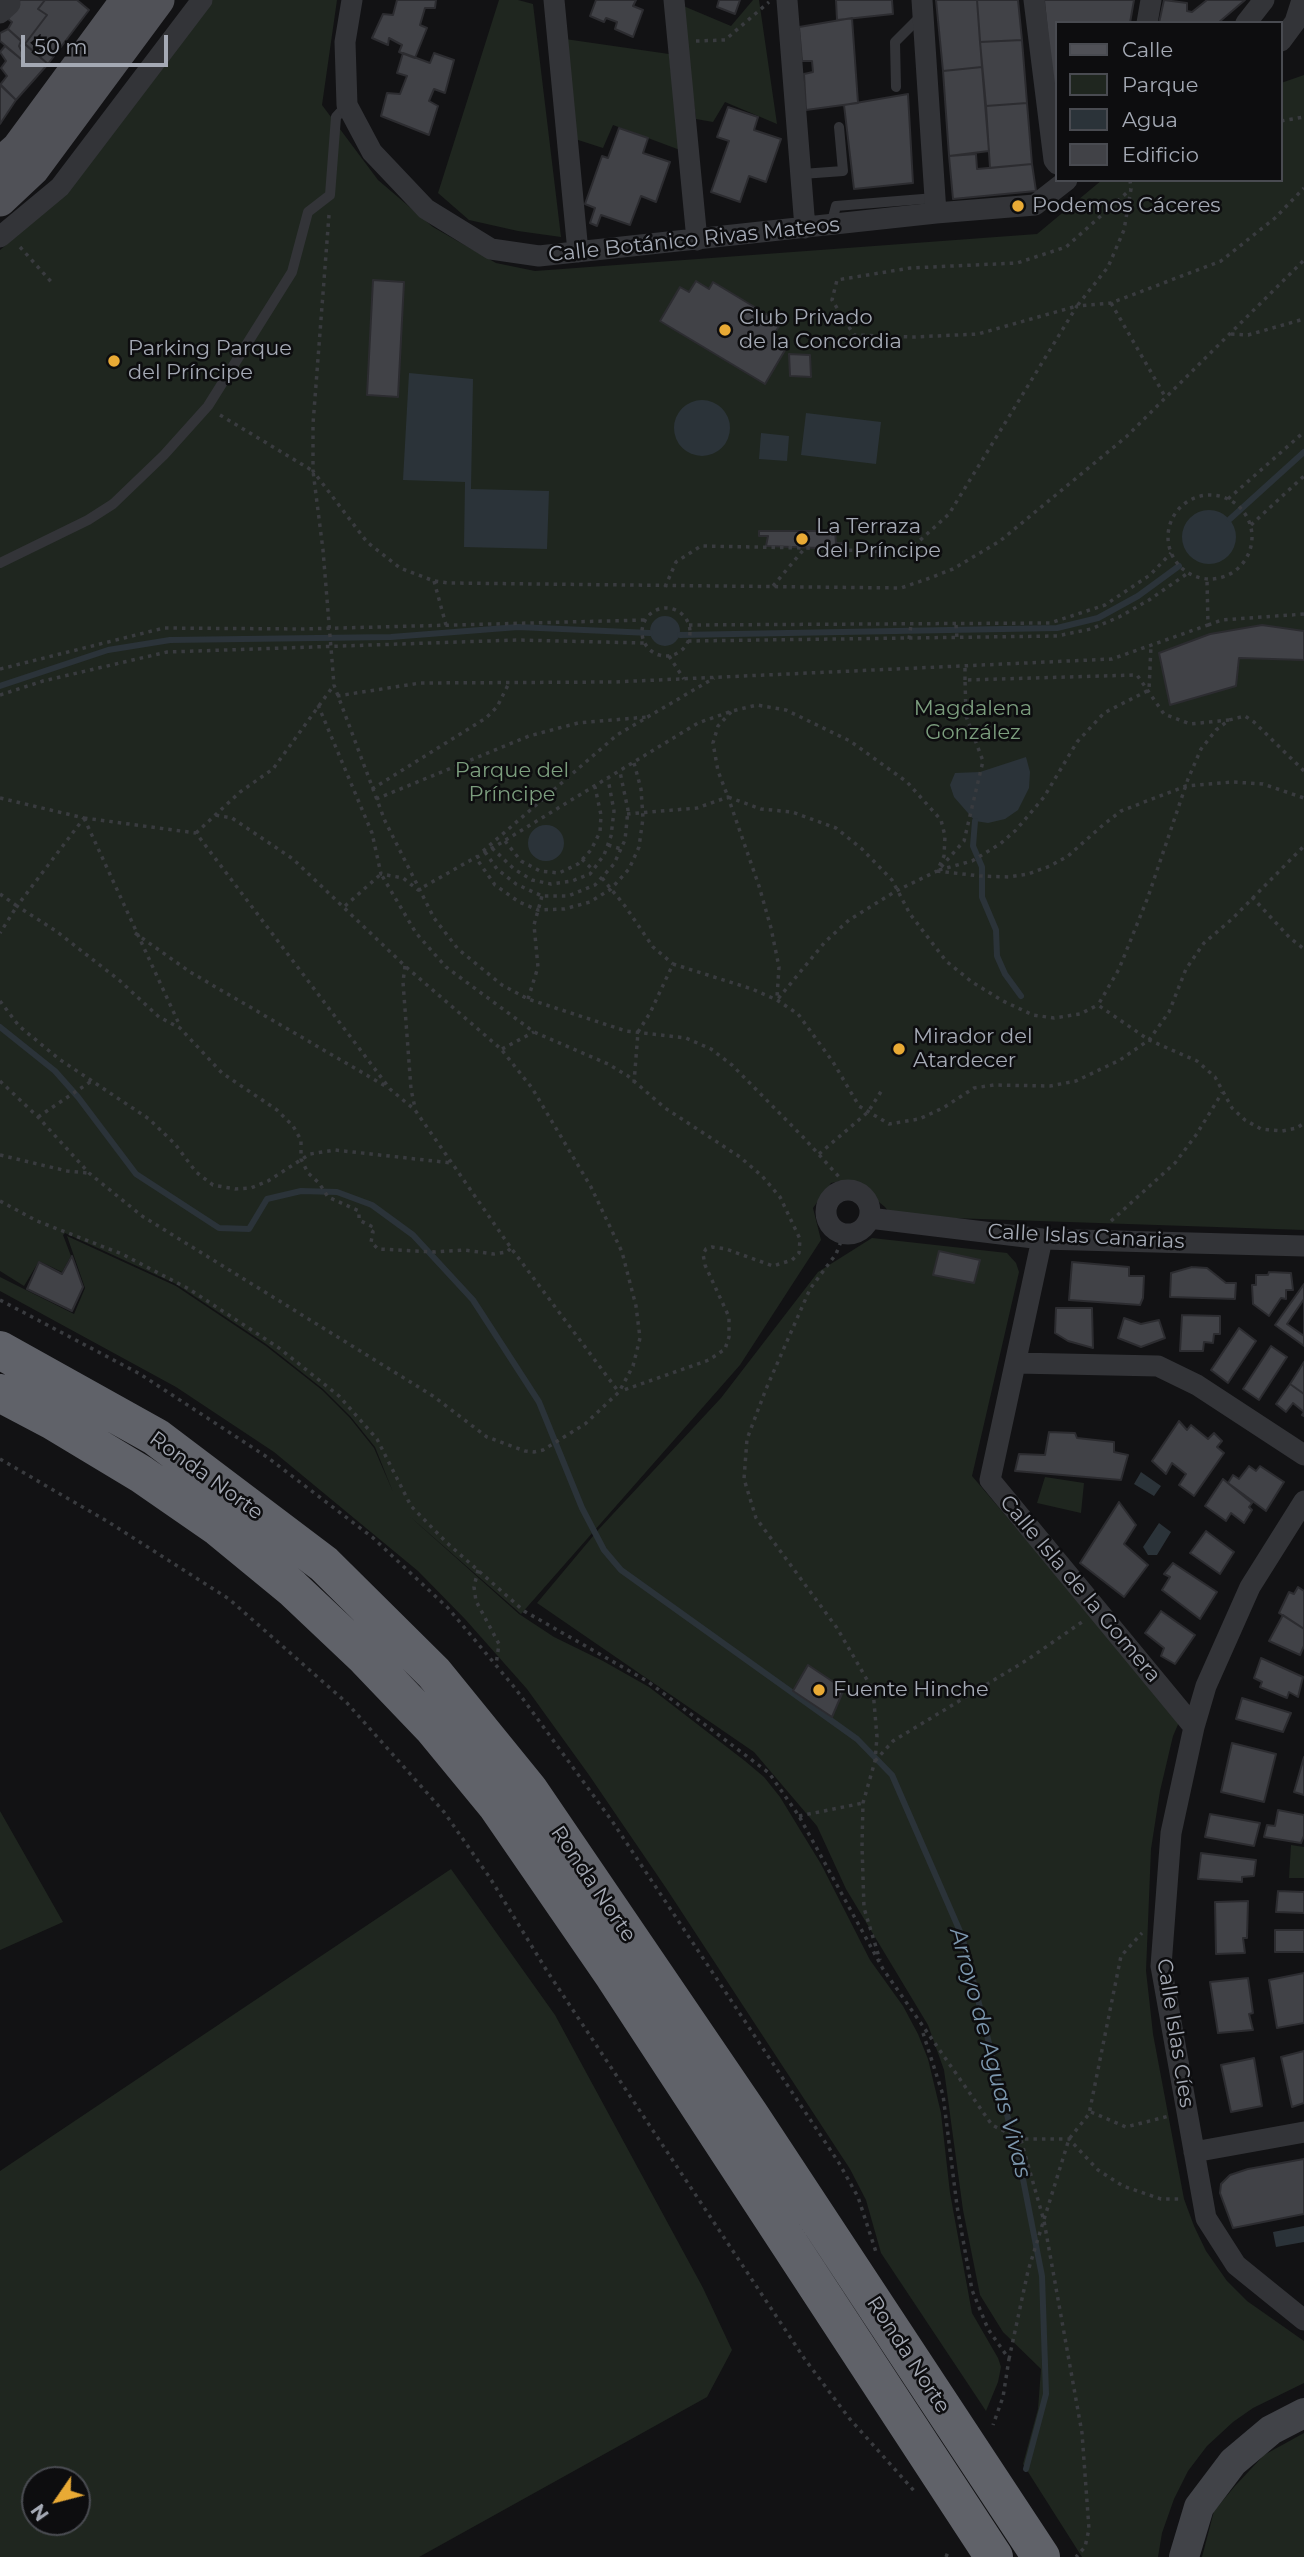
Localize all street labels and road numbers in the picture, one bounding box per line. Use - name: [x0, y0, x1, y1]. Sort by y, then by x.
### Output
- street label: Calle Botánico Rivas Mateos: [547, 212, 841, 268]
- street label: Calle Islas Canarias: [987, 1219, 1185, 1255]
- street label: Ronda Norte: [144, 1426, 268, 1526]
- street label: Calle Isla de la Gomera: [994, 1490, 1166, 1688]
- street label: Ronda Norte: [545, 1821, 641, 1947]
- street label: Calle Islas Cíes: [1151, 1957, 1199, 2109]
- street label: Ronda Norte: [861, 2292, 955, 2418]

